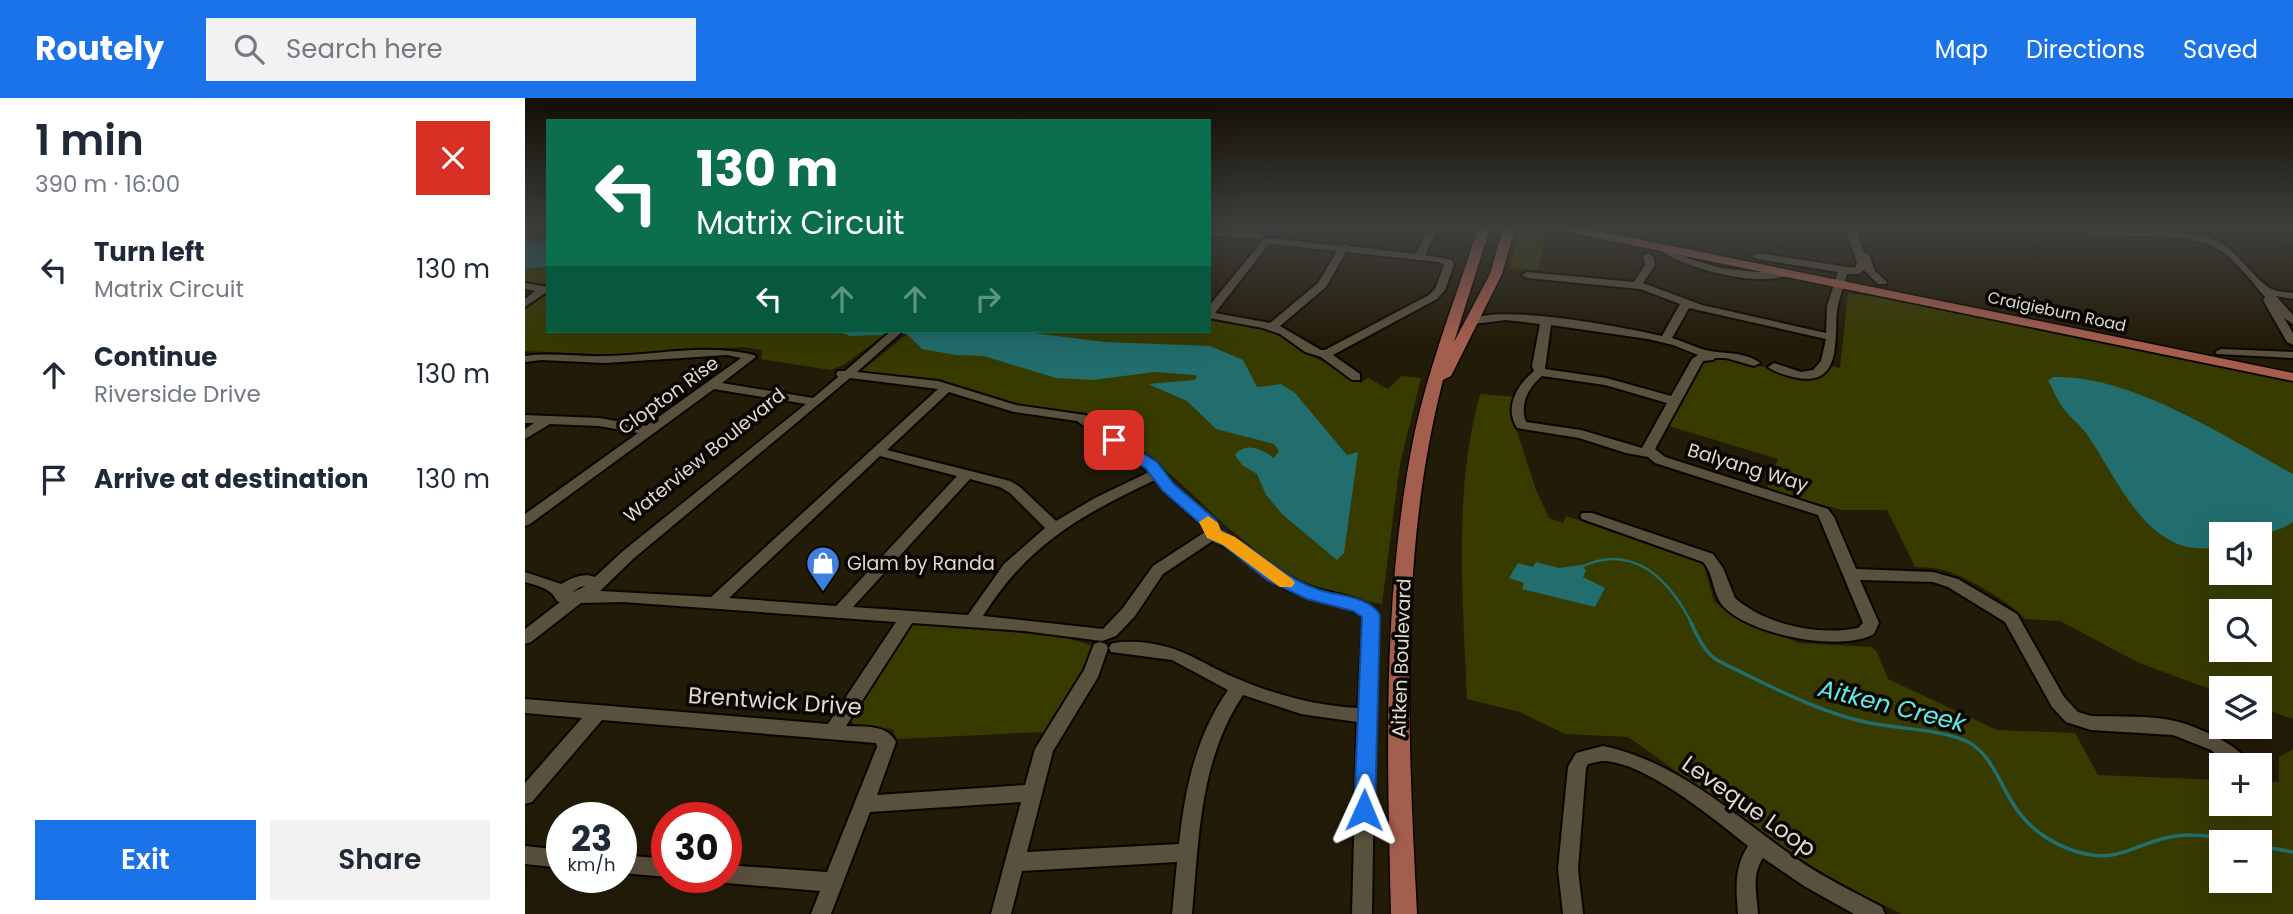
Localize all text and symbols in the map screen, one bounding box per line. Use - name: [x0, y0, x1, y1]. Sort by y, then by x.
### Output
- search box: [206, 18, 696, 81]
- text: Routely: [35, 25, 164, 72]
- icon: search: [230, 30, 268, 68]
- text: Search here: [286, 31, 443, 67]
- text: Map: [1935, 33, 1988, 66]
- text: Directions: [2026, 33, 2145, 66]
- text: Saved: [2183, 33, 2258, 66]
- text: 1 min: [35, 111, 144, 170]
- button: close: [416, 121, 490, 195]
- text: 130 m: [696, 135, 838, 203]
- icon: left: [581, 147, 672, 238]
- text: 390 m · 16:00: [35, 168, 180, 200]
- text: Matrix Circuit: [696, 200, 904, 245]
- text: Turn left: [94, 234, 205, 270]
- icon: left: [35, 251, 73, 289]
- text: 130 m: [416, 251, 490, 287]
- text: Matrix Circuit: [94, 273, 244, 305]
- icon: left: [750, 280, 788, 318]
- icon: ahead: [823, 280, 861, 318]
- icon: ahead: [896, 280, 934, 318]
- icon: right: [969, 280, 1007, 318]
- street label: Craigieburn Road: [1986, 286, 2128, 337]
- text: Continue: [94, 339, 217, 375]
- street label: Clopton Rise: [612, 350, 724, 441]
- icon: ahead: [35, 356, 73, 394]
- text: 130 m: [416, 356, 490, 392]
- text: Riverside Drive: [94, 378, 261, 410]
- street label: Waterview Boulevard: [618, 382, 791, 529]
- pin: [1084, 410, 1144, 470]
- icon: arrive: [1095, 421, 1133, 459]
- street label: Balyang Way: [1684, 436, 1812, 499]
- icon: arrive: [35, 461, 73, 499]
- text: Arrive at destination: [94, 461, 369, 497]
- text: 130 m: [416, 461, 490, 497]
- map controls: [2209, 522, 2272, 893]
- button: sound: [2209, 522, 2272, 585]
- shop icon: Glam by Randa: [804, 544, 842, 593]
- place label: Glam by Randa: [847, 550, 995, 577]
- street label: Aitken Boulevard: [1385, 578, 1418, 738]
- button: search: [2209, 599, 2272, 662]
- water label: Aitken Creek: [1814, 671, 1971, 740]
- button: layers: [2209, 676, 2272, 739]
- street label: Brentwick Drive: [687, 679, 863, 723]
- street label: Leveque Loop: [1676, 748, 1822, 864]
- button: +: [2209, 753, 2272, 816]
- position arrow: [1327, 773, 1401, 847]
- speed limit sign: 30: [651, 802, 742, 893]
- text: 23: [571, 814, 612, 863]
- button: Exit: [35, 820, 256, 900]
- button: Share: [270, 820, 490, 900]
- button: −: [2209, 830, 2272, 893]
- text: km/h: [568, 852, 615, 877]

